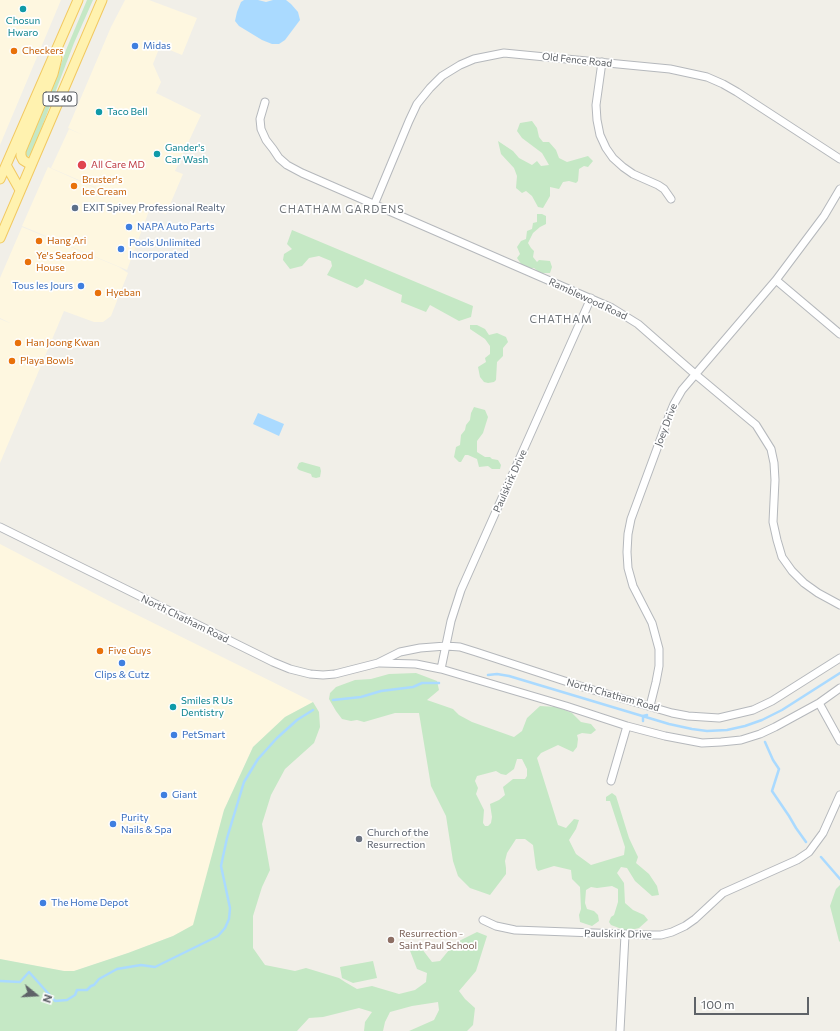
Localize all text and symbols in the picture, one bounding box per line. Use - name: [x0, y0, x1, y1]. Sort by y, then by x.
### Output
- marker: Chosun Hwaro: [18, 4, 28, 14]
- place label: Chosun Hwaro: [6, 15, 40, 38]
- place label: Midas: [143, 40, 171, 52]
- marker: Midas: [130, 41, 140, 51]
- place label: Checkers: [22, 45, 64, 57]
- marker: Checkers: [9, 46, 19, 56]
- street label: Old Fence Road: [541, 50, 613, 70]
- road number: US 40: [43, 92, 77, 106]
- place label: Taco Bell: [107, 106, 147, 118]
- marker: Taco Bell: [94, 107, 104, 117]
- place label: Gander's Car Wash: [165, 142, 208, 166]
- marker: Gander's Car Wash: [152, 149, 162, 159]
- marker: All Care MD: [76, 159, 88, 171]
- place label: All Care MD: [91, 159, 145, 171]
- place label: Bruster's Ice Cream: [82, 174, 127, 198]
- marker: Bruster's Ice Cream: [69, 181, 79, 191]
- place label: EXIT Spivey Professional Realty: [83, 202, 225, 214]
- district label: CHATHAM GARDENS: [279, 202, 405, 216]
- marker: EXIT Spivey Professional Realty: [70, 203, 80, 213]
- place label: NAPA Auto Parts: [137, 221, 214, 233]
- marker: NAPA Auto Parts: [124, 222, 134, 232]
- place label: Hang Ari: [47, 235, 86, 247]
- marker: Hang Ari: [34, 236, 44, 246]
- place label: Pools Unlimited Incorporated: [129, 237, 201, 260]
- marker: Pools Unlimited Incorporated: [116, 244, 126, 254]
- place label: Ye's Seafood House: [36, 250, 93, 274]
- marker: Ye's Seafood House: [23, 257, 33, 267]
- street label: Ramblewood Road: [547, 276, 629, 322]
- place label: Tous les Jours: [12, 280, 73, 292]
- marker: Tous les Jours: [76, 281, 86, 291]
- place label: Hyeban: [106, 287, 141, 299]
- marker: Hyeban: [93, 288, 103, 298]
- district label: CHATHAM: [530, 312, 592, 326]
- place label: Han Joong Kwan: [26, 337, 100, 349]
- marker: Han Joong Kwan: [13, 338, 23, 348]
- place label: Playa Bowls: [20, 355, 73, 367]
- marker: Playa Bowls: [7, 356, 17, 366]
- street label: Joey Drive: [652, 402, 680, 448]
- street label: Paulskirk Drive: [491, 448, 529, 514]
- street label: North Chatham Road: [139, 593, 231, 645]
- place label: Five Guys: [108, 645, 151, 657]
- marker: Five Guys: [95, 646, 105, 656]
- marker: Clips & Cutz: [117, 658, 127, 668]
- place label: Clips & Cutz: [95, 669, 149, 681]
- street label: North Chatham Road: [565, 676, 661, 714]
- place label: Smiles R Us Dentistry: [181, 695, 233, 718]
- marker: Smiles R Us Dentistry: [168, 702, 178, 712]
- place label: PetSmart: [182, 729, 225, 741]
- marker: PetSmart: [169, 730, 179, 740]
- place label: Giant: [172, 789, 197, 801]
- marker: Giant: [159, 790, 169, 800]
- place label: Purity Nails & Spa: [121, 812, 172, 836]
- marker: Purity Nails & Spa: [108, 819, 118, 829]
- place label: Church of the Resurrection: [367, 827, 428, 850]
- marker: Church of the Resurrection: [354, 834, 364, 844]
- place label: The Home Depot: [51, 897, 128, 909]
- marker: The Home Depot: [38, 898, 48, 908]
- street label: Paulskirk Drive: [584, 927, 652, 941]
- place label: Resurrection - Saint Paul School: [399, 928, 477, 952]
- marker: Resurrection - Saint Paul School: [386, 935, 396, 945]
- north arrow: [16, 975, 56, 1015]
- scale bar: [696, 989, 811, 1015]
- text: N: [40, 993, 55, 1005]
- text: 100 m: [701, 997, 735, 1011]

